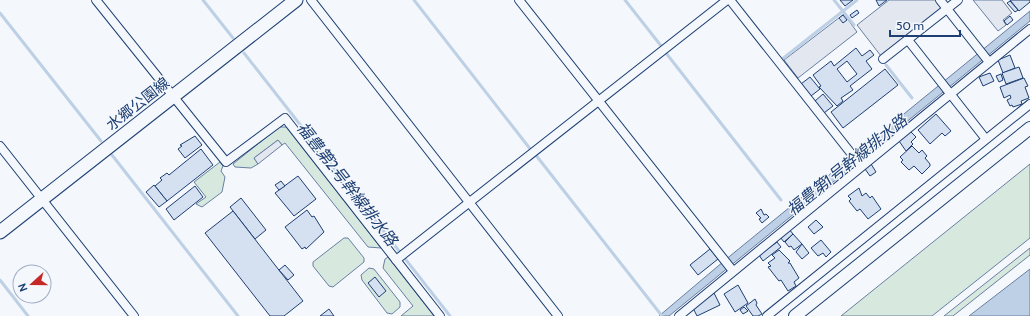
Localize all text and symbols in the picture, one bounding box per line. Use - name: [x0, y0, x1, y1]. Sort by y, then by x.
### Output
- scale bar: [890, 12, 960, 38]
- text: 50 m: [896, 18, 924, 33]
- street label: 水郷公園線: [103, 74, 173, 134]
- water label: 福豊第1号幹線排水路: [783, 109, 912, 219]
- water label: 福豊第2号幹線排水路: [293, 118, 402, 251]
- north arrow: [12, 264, 52, 304]
- text: N: [15, 281, 31, 294]

